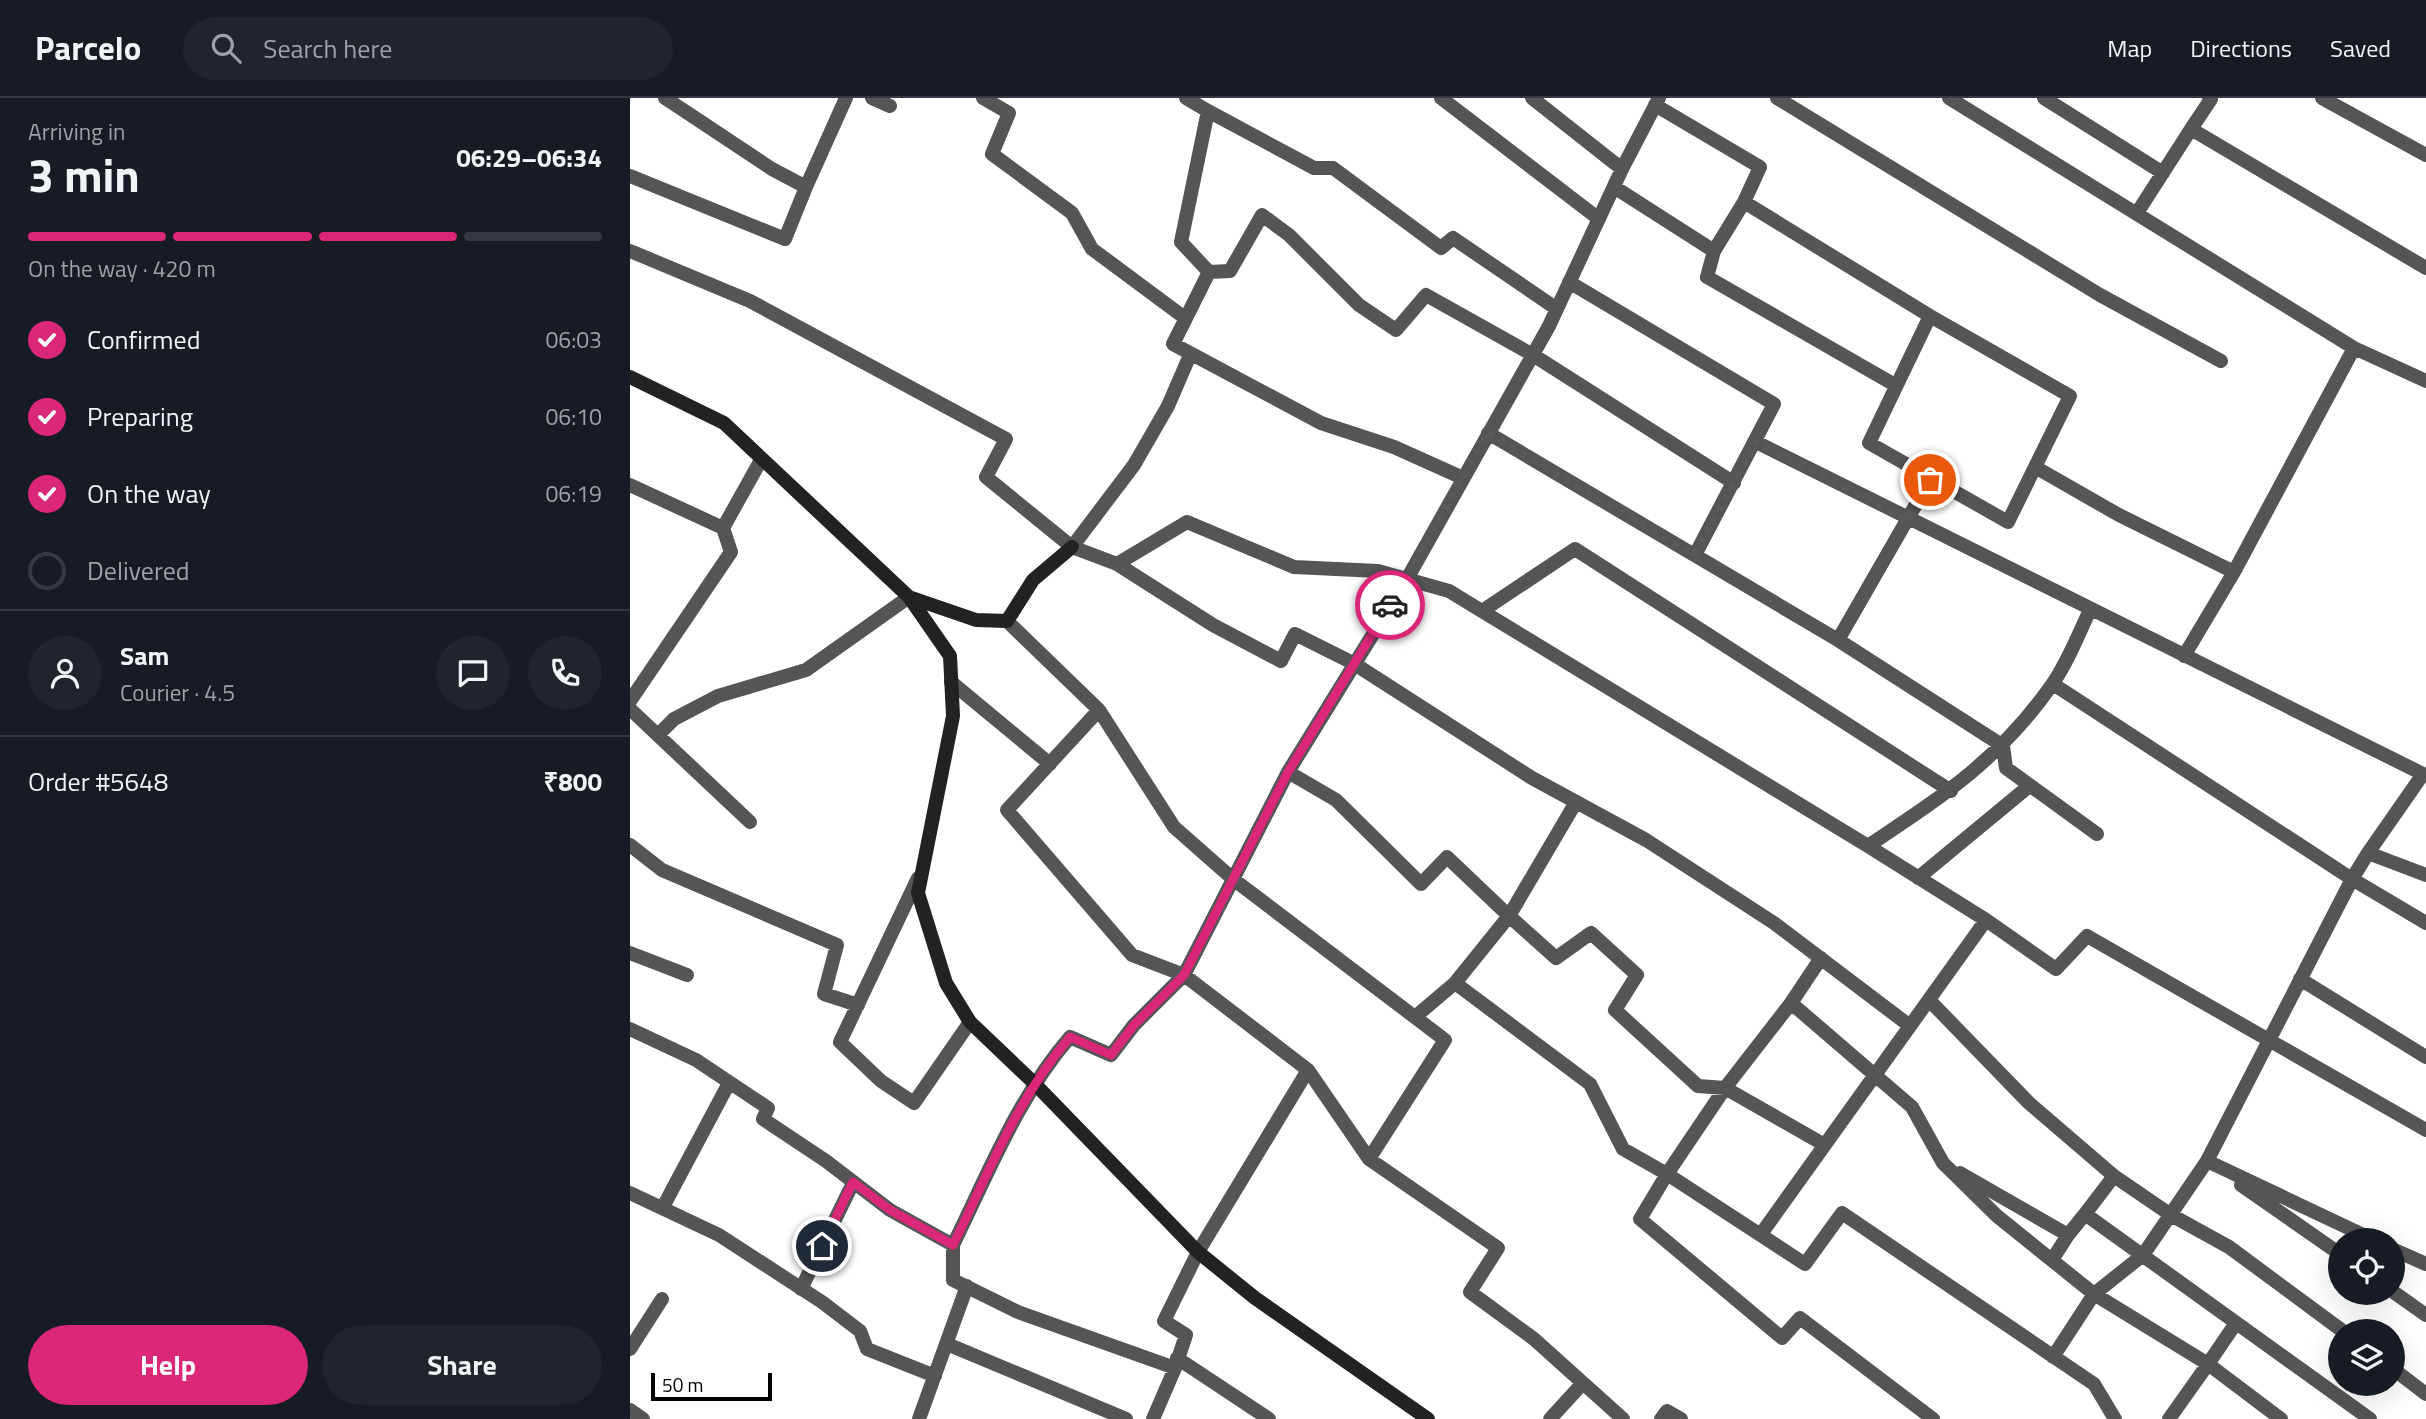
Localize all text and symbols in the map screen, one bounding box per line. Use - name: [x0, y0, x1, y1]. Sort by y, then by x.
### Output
- search box: [183, 17, 673, 80]
- text: Parcelo: [35, 23, 141, 73]
- icon: search: [207, 29, 245, 67]
- text: Search here: [263, 29, 392, 68]
- text: Map: [2107, 30, 2152, 66]
- text: Directions: [2190, 30, 2292, 66]
- text: Saved: [2330, 30, 2391, 66]
- text: Arriving in: [28, 114, 125, 149]
- text: 06:29–06:34: [456, 138, 602, 177]
- text: 3 min: [28, 140, 140, 210]
- text: On the way · 420 m: [28, 251, 216, 286]
- text: Confirmed: [87, 320, 201, 359]
- icon: check: [28, 321, 66, 359]
- text: 06:03: [545, 322, 602, 357]
- text: Preparing: [87, 397, 193, 436]
- icon: check: [28, 398, 66, 436]
- text: 06:10: [545, 399, 602, 434]
- pin: [1900, 450, 1960, 510]
- icon: bag: [1911, 461, 1949, 499]
- text: On the way: [87, 474, 211, 513]
- icon: check: [28, 475, 66, 513]
- text: 06:19: [545, 476, 602, 511]
- text: Delivered: [87, 551, 190, 590]
- courier: [1355, 570, 1425, 640]
- icon: car: [1371, 586, 1409, 624]
- button: person: [28, 636, 102, 710]
- text: Sam: [120, 636, 169, 675]
- button: chat: [436, 636, 510, 710]
- button: phone: [528, 636, 602, 710]
- text: Courier · 4.5: [120, 675, 235, 710]
- text: Order #5648: [28, 762, 168, 801]
- text: ₹800: [543, 762, 602, 801]
- pin: [792, 1216, 852, 1276]
- icon: home: [803, 1227, 841, 1265]
- map controls: [2328, 1228, 2405, 1396]
- button: locate: [2328, 1228, 2405, 1305]
- button: layers: [2328, 1319, 2405, 1396]
- button: Help: [28, 1325, 308, 1405]
- button: Share: [322, 1325, 602, 1405]
- scale bar: [651, 1370, 772, 1402]
- text: 50 m: [662, 1370, 703, 1399]

